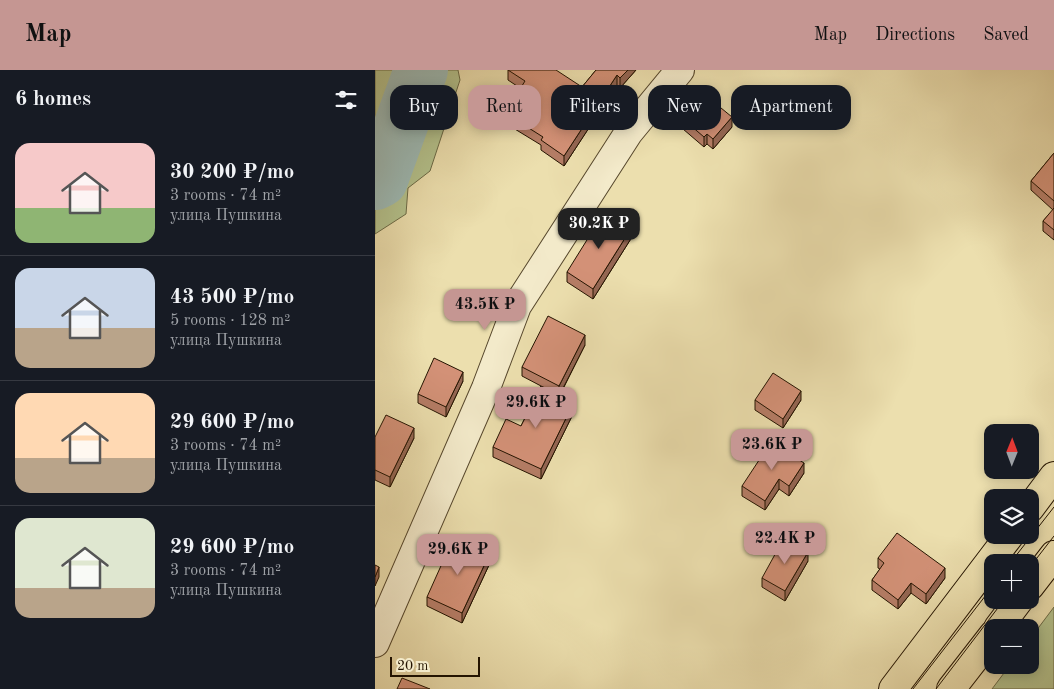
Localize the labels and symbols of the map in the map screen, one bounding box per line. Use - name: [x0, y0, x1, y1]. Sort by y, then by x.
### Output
- pin: 30.2K ₽: [553, 208, 645, 250]
- pin: 43.5K ₽: [439, 288, 531, 331]
- pin: 29.6K ₽: [490, 386, 582, 429]
- north arrow: [984, 424, 1039, 479]
- pin: 23.6K ₽: [726, 428, 818, 471]
- pin: 22.4K ₽: [739, 522, 831, 565]
- pin: 29.6K ₽: [412, 534, 504, 576]
- scale bar: [390, 654, 480, 677]

